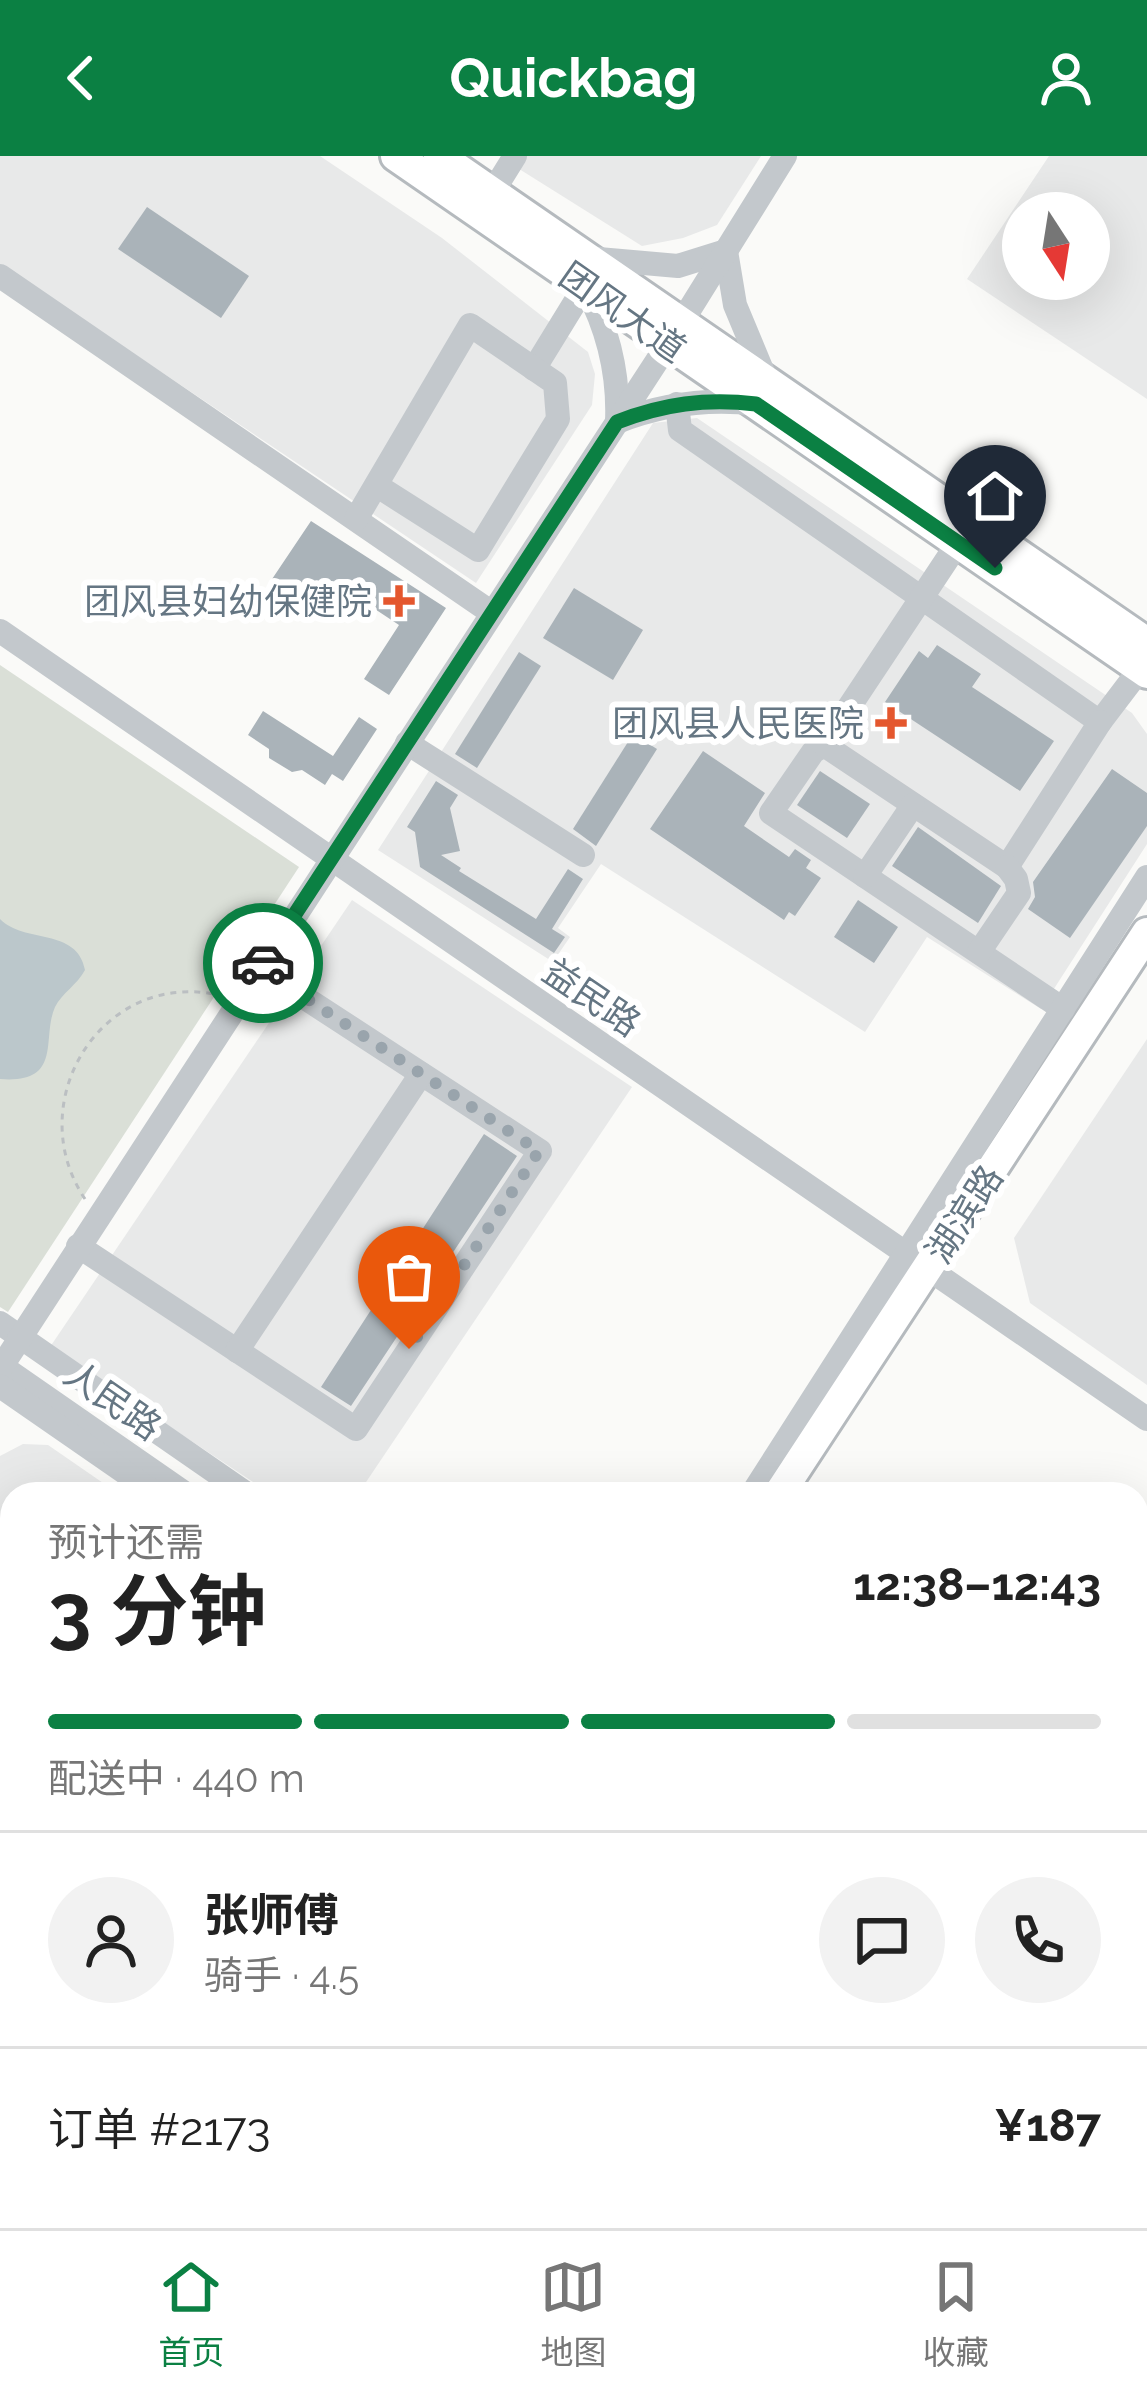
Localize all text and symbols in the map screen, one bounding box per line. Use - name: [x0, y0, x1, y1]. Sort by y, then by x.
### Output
- icon: back: [48, 45, 114, 111]
- icon: person: [1033, 45, 1099, 111]
- text: Quickbag: [450, 46, 697, 110]
- north arrow: [1002, 192, 1110, 300]
- map controls: [1002, 192, 1110, 300]
- street label: 团风大道: [552, 253, 694, 371]
- pin: [944, 445, 1046, 568]
- icon: home: [962, 463, 1028, 529]
- place label: 团风县妇幼保健院: [84, 580, 372, 622]
- marker: 团风县妇幼保健院: [383, 585, 415, 617]
- place label: 团风县人民医院: [612, 702, 864, 744]
- marker: 团风县人民医院: [875, 707, 907, 739]
- courier: [203, 903, 323, 1023]
- icon: car: [230, 930, 296, 996]
- street label: 益民路: [535, 949, 649, 1045]
- street label: 湖滨路: [917, 1157, 1011, 1271]
- pin: [358, 1226, 460, 1349]
- icon: bag: [376, 1244, 442, 1310]
- street label: 人民路: [57, 1352, 169, 1448]
- text: 预计还需: [48, 1519, 204, 1565]
- text: 12:38–12:43: [853, 1558, 1101, 1611]
- text: 3 分钟: [48, 1566, 266, 1657]
- text: 配送中 · 440 m: [48, 1755, 305, 1801]
- button: person: [48, 1877, 174, 2003]
- button: chat: [819, 1877, 945, 2003]
- button: phone: [975, 1877, 1101, 2003]
- text: 张师傅: [204, 1889, 339, 1942]
- text: 骑手 · 4.5: [204, 1952, 359, 1998]
- text: ¥187: [994, 2099, 1101, 2152]
- text: 订单 #2173: [48, 2103, 271, 2156]
- tab: 首页: [158, 2254, 224, 2374]
- tab: 地图: [540, 2254, 606, 2374]
- tab: 收藏: [923, 2254, 989, 2374]

